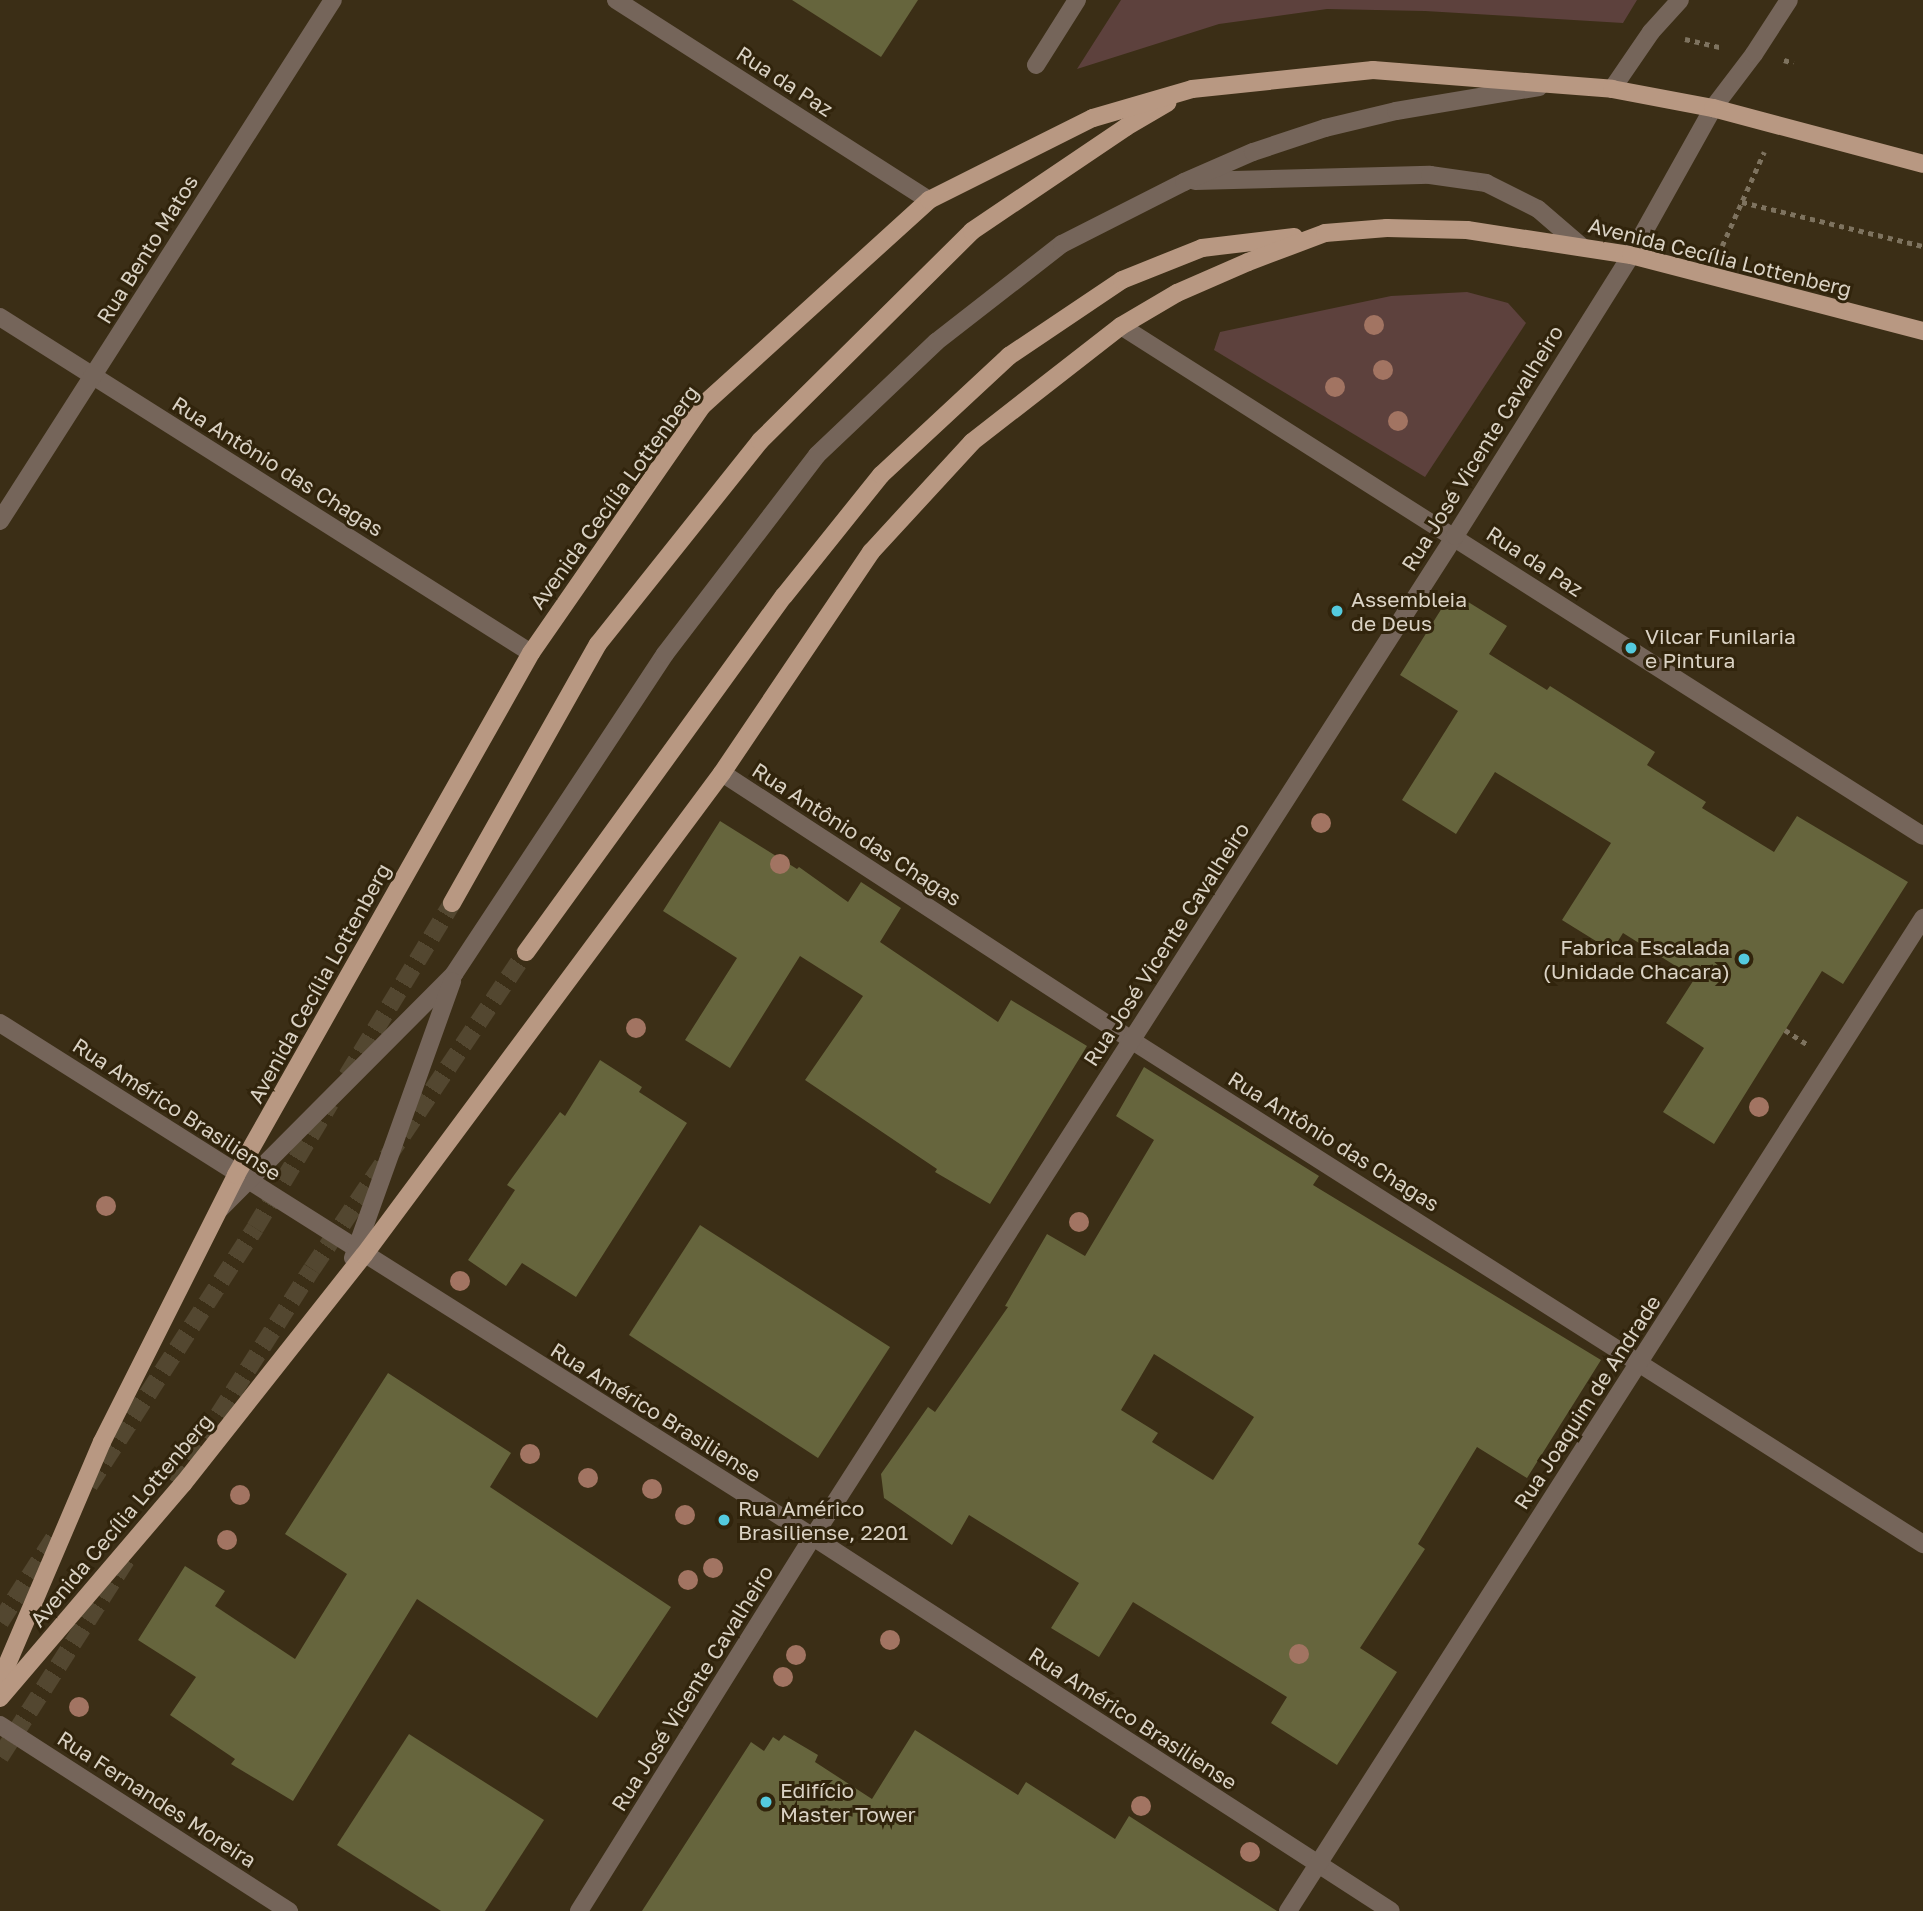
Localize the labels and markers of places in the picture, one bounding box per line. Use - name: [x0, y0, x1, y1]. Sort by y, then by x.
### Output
- place label: Assembleia de Deus: [1351, 586, 1467, 636]
- marker: Assembleia de Deus: [1329, 603, 1345, 619]
- place label: Vilcar Funilaria e Pintura: [1645, 623, 1796, 673]
- marker: Vilcar Funilaria e Pintura: [1623, 640, 1639, 656]
- place label: Fabrica Escalada (Unidade Chacara): [1543, 934, 1730, 984]
- marker: Fabrica Escalada (Unidade Chacara): [1736, 951, 1752, 967]
- place label: Rua Américo Brasiliense, 2201: [738, 1495, 908, 1545]
- marker: Rua Américo Brasiliense, 2201: [716, 1512, 732, 1528]
- place label: Edifício Master Tower: [780, 1777, 916, 1827]
- marker: Edifício Master Tower: [758, 1794, 774, 1810]

